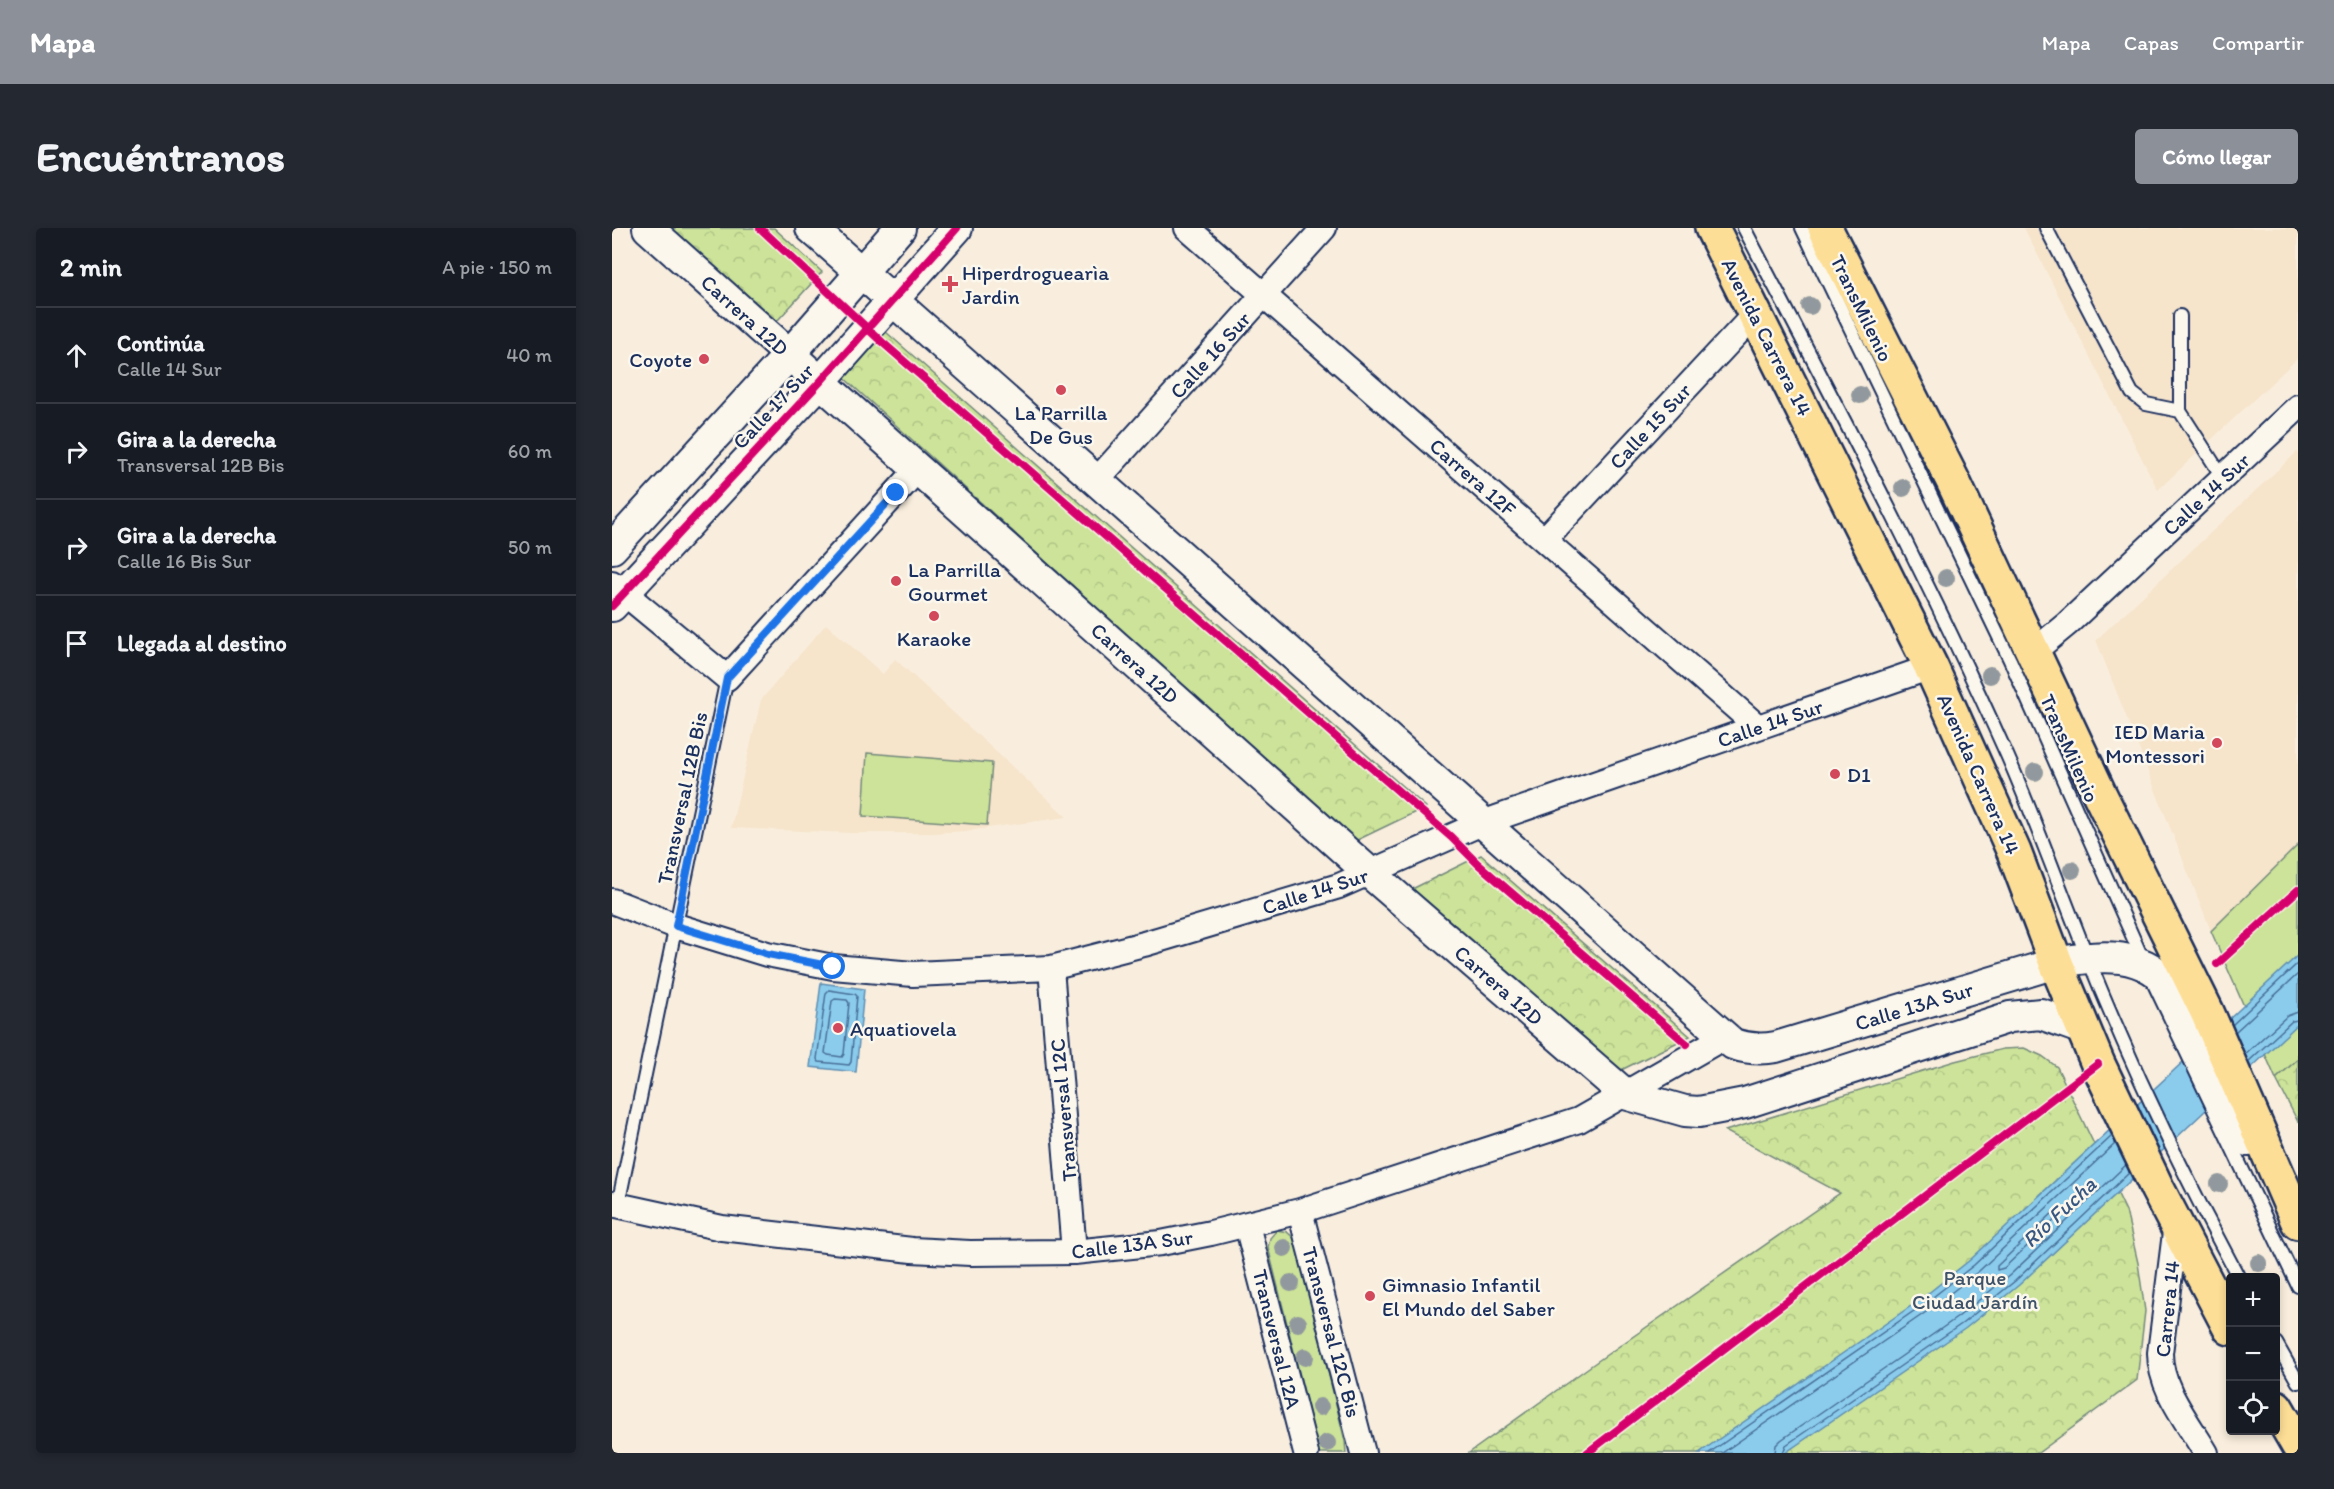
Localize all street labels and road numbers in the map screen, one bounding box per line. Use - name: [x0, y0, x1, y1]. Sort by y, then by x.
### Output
- street label: TransMilenio: [1825, 250, 1899, 366]
- street label: Avenida Carrera 14: [1716, 254, 1818, 420]
- street label: Carrera 12D: [696, 269, 794, 361]
- street label: Calle 16 Sur: [1164, 306, 1256, 404]
- street label: Calle 17 Sur: [727, 358, 819, 454]
- street label: Calle 15 Sur: [1604, 377, 1697, 474]
- street label: Carrera 12F: [1425, 433, 1521, 521]
- street label: Calle 14 Sur: [2157, 447, 2255, 541]
- street label: Carrera 12D: [1086, 617, 1184, 709]
- street label: Avenida Carrera 14: [1932, 690, 2026, 859]
- street label: TransMilenio: [2035, 690, 2105, 806]
- street label: Calle 14 Sur: [1714, 693, 1827, 753]
- street label: Transversal 12B Bis: [651, 709, 713, 887]
- street label: Calle 14 Sur: [1259, 862, 1372, 920]
- street label: Carrera 12D: [1450, 940, 1549, 1030]
- street label: Calle 13A Sur: [1852, 976, 1977, 1036]
- street label: Transversal 12C: [1044, 1038, 1082, 1182]
- street label: Calle 13A Sur: [1070, 1224, 1195, 1264]
- street label: Transversal 12C Bis: [1297, 1244, 1367, 1420]
- street label: Carrera 14: [2149, 1259, 2185, 1359]
- street label: Transversal 12A: [1248, 1267, 1307, 1412]

